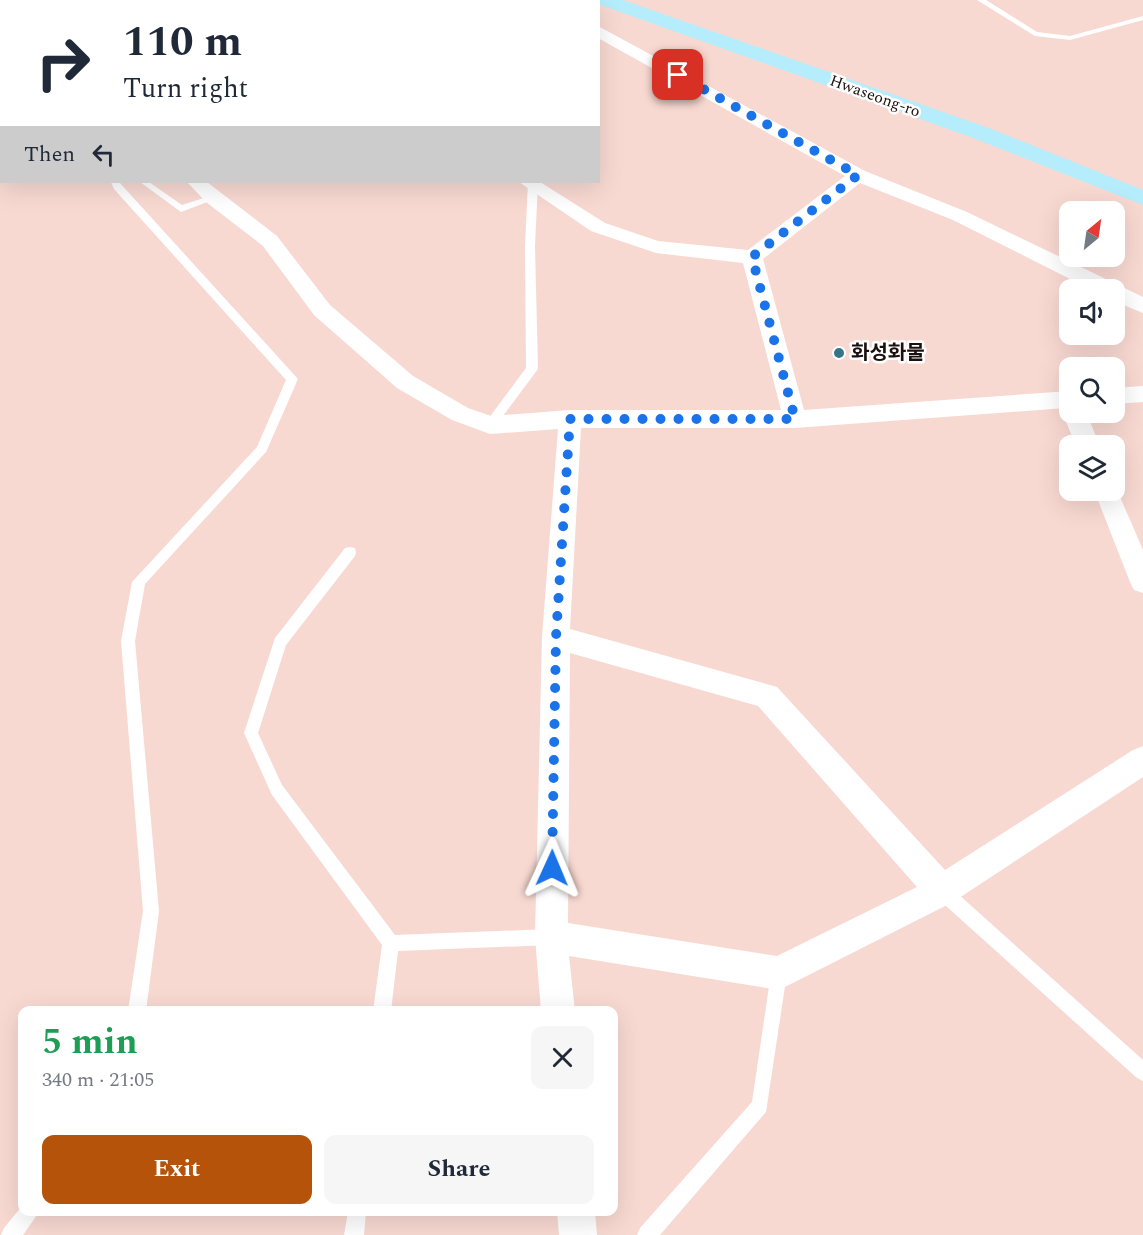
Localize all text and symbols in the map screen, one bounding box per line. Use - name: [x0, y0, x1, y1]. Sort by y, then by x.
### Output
- text: 110 m: [123, 11, 242, 74]
- icon: right: [24, 24, 102, 102]
- pin: [652, 49, 703, 100]
- icon: arrive: [661, 58, 694, 91]
- text: Turn right: [123, 68, 248, 110]
- street label: Hwaseong-ro: [826, 68, 924, 124]
- text: Then: [24, 138, 75, 171]
- icon: left: [87, 138, 120, 171]
- north arrow: [1059, 201, 1125, 267]
- map controls: [1059, 201, 1125, 501]
- button: sound: [1059, 279, 1125, 345]
- place label: 화성화물: [851, 338, 925, 368]
- marker: 화성화물: [832, 346, 846, 360]
- button: search: [1059, 357, 1125, 423]
- button: layers: [1059, 435, 1125, 501]
- position arrow: [520, 836, 584, 900]
- text: 5 min: [42, 1015, 138, 1070]
- button: close: [531, 1026, 594, 1089]
- text: 340 m · 21:05: [42, 1065, 154, 1095]
- button: Exit: [42, 1135, 312, 1204]
- button: Share: [324, 1135, 594, 1204]

